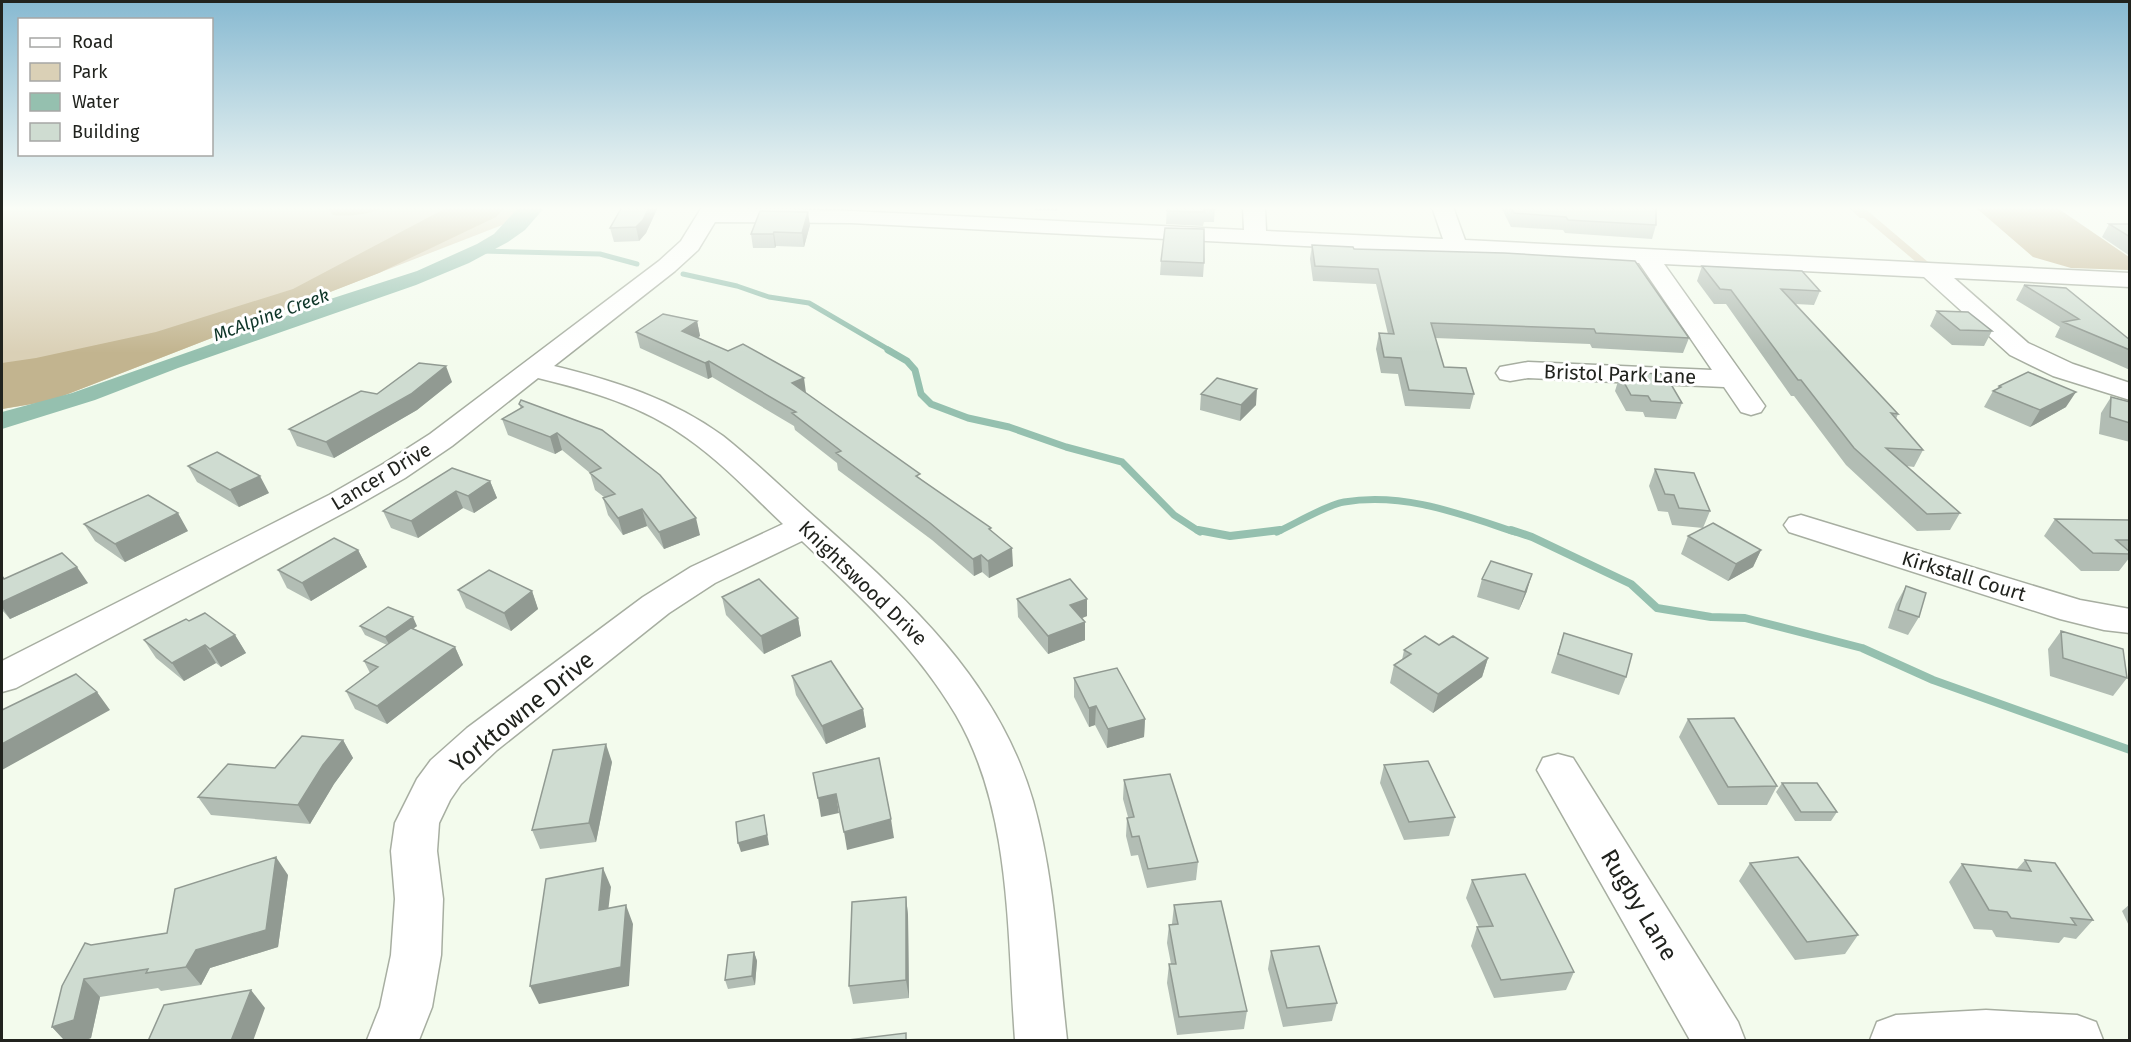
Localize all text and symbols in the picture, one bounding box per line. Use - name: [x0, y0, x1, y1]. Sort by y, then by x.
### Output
- legend: [18, 18, 213, 156]
- text: Road: [72, 31, 114, 53]
- text: Park: [72, 61, 108, 83]
- text: Water: [72, 91, 119, 113]
- text: Building: [72, 121, 140, 143]
- water label: McAlpine Creek: [210, 284, 332, 346]
- street label: Bristol Park Lane: [1543, 359, 1697, 389]
- street label: Lancer Drive: [327, 437, 435, 515]
- street label: Knightswood Drive: [794, 515, 932, 651]
- street label: Kirkstall Court: [1899, 546, 2030, 606]
- street label: Yorktowne Drive: [445, 646, 599, 778]
- street label: Rugby Lane: [1595, 844, 1683, 966]

